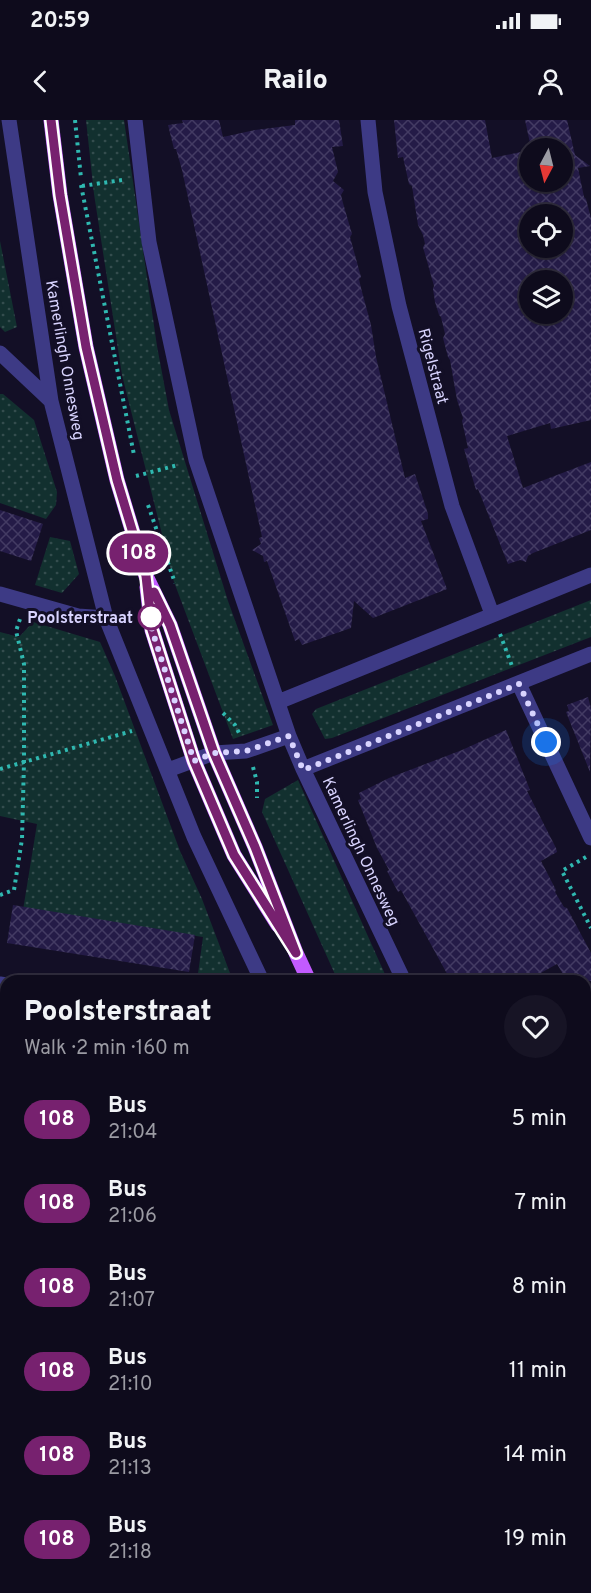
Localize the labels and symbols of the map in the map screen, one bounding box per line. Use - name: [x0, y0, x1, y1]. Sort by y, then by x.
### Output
- north arrow: [519, 138, 573, 192]
- street label: Kamerlingh Onnesweg: [40, 279, 88, 442]
- street label: Rigelstraat: [412, 326, 452, 407]
- line badge: 108: [104, 534, 174, 572]
- marker: Poolsterstraat: [138, 604, 164, 630]
- place label: Poolsterstraat: [27, 609, 133, 629]
- your location: [531, 727, 561, 757]
- street label: Kamerlingh Onnesweg: [317, 774, 404, 930]

